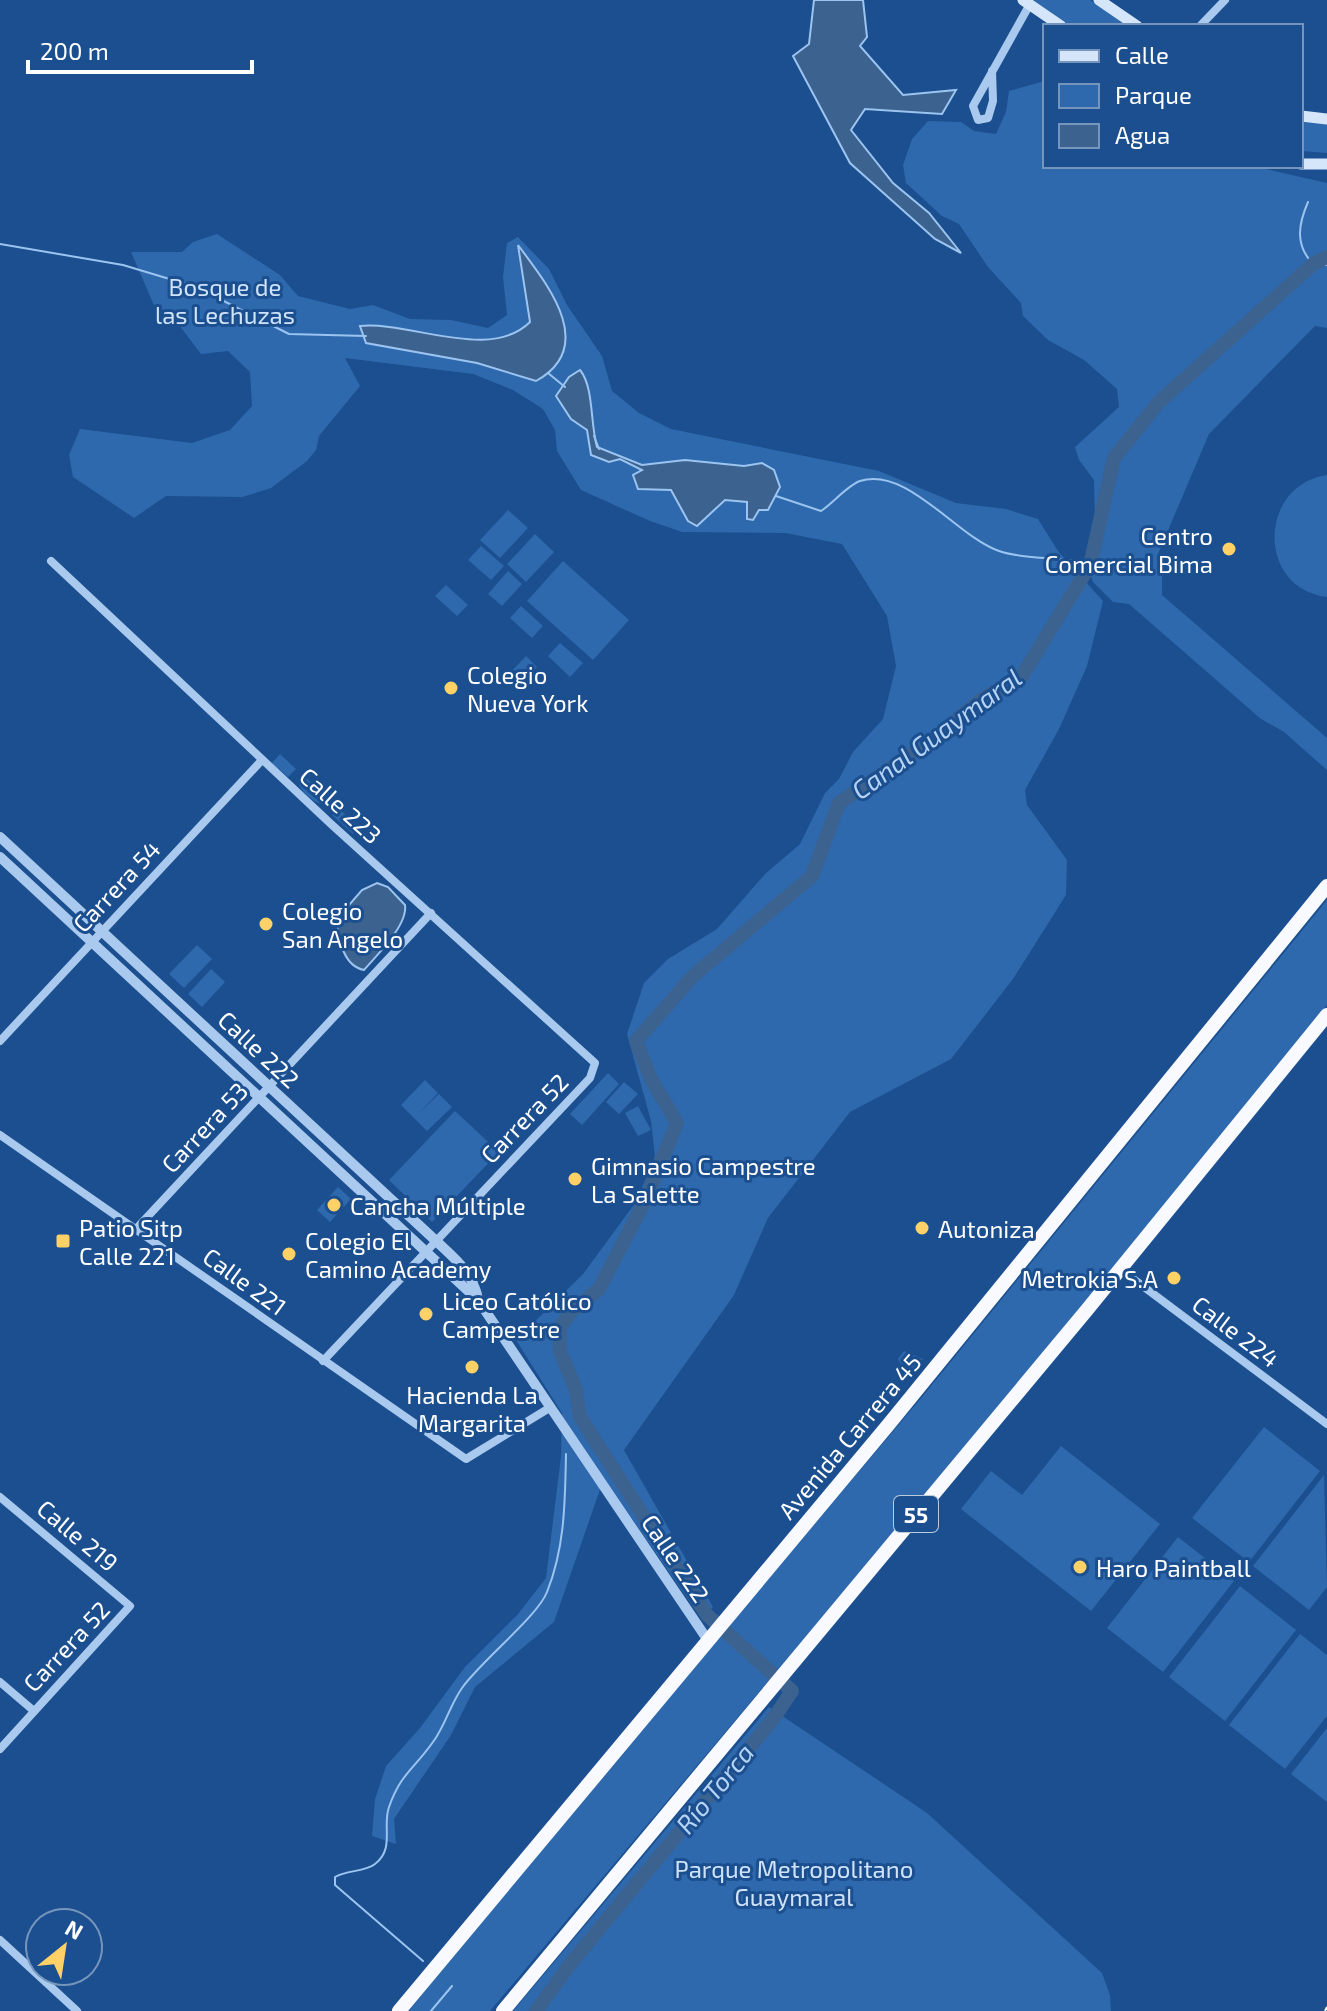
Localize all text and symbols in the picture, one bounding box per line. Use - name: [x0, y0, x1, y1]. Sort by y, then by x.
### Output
- scale bar: [28, 24, 252, 74]
- legend: [1043, 24, 1303, 168]
- text: 200 m: [40, 36, 109, 65]
- text: Calle: [1115, 40, 1169, 69]
- text: Parque: [1115, 80, 1192, 109]
- text: Agua: [1115, 120, 1170, 149]
- park label: Bosque de las Lechuzas: [155, 272, 295, 329]
- place label: Centro Comercial Bima: [1045, 521, 1213, 578]
- marker: Centro Comercial Bima: [1220, 540, 1238, 558]
- place label: Colegio Nueva York: [467, 660, 588, 717]
- water label: Canal Guaymaral: [845, 661, 1028, 806]
- marker: Colegio Nueva York: [442, 679, 460, 697]
- street label: Calle 223: [294, 761, 388, 849]
- street label: Carrera 54: [66, 834, 166, 938]
- place label: Colegio San Angelo: [282, 896, 403, 953]
- marker: Colegio San Angelo: [257, 915, 275, 933]
- street label: Calle 222: [213, 1004, 305, 1094]
- street label: Carrera 52: [474, 1067, 574, 1169]
- street label: Carrera 53: [155, 1076, 253, 1178]
- place label: Gimnasio Campestre La Salette: [591, 1151, 816, 1208]
- marker: Gimnasio Campestre La Salette: [566, 1170, 584, 1188]
- place label: Cancha Múltiple: [350, 1191, 526, 1220]
- marker: Cancha Múltiple: [325, 1196, 343, 1214]
- place label: Patio Sitp Calle 221: [79, 1213, 183, 1270]
- place label: Autoniza: [938, 1214, 1035, 1243]
- marker: Autoniza: [913, 1219, 931, 1237]
- place label: Colegio El Camino Academy: [305, 1226, 492, 1283]
- marker: Patio Sitp Calle 221: [54, 1232, 72, 1250]
- street label: Calle 221: [198, 1241, 292, 1321]
- marker: Colegio El Camino Academy: [280, 1245, 298, 1263]
- place label: Metrokia S.A: [1021, 1264, 1158, 1293]
- marker: Metrokia S.A: [1165, 1269, 1183, 1287]
- place label: Liceo Católico Campestre: [442, 1286, 592, 1343]
- street label: Calle 224: [1187, 1289, 1285, 1373]
- marker: Liceo Católico Campestre: [417, 1305, 435, 1323]
- street label: Avenida Carrera 45: [772, 1348, 926, 1524]
- marker: Hacienda La Margarita: [463, 1358, 481, 1376]
- place label: Hacienda La Margarita: [406, 1380, 538, 1437]
- street label: Calle 219: [32, 1493, 124, 1577]
- road number: 55: [894, 1496, 938, 1532]
- street label: Calle 222: [636, 1509, 716, 1607]
- place label: Haro Paintball: [1096, 1553, 1251, 1582]
- marker: Haro Paintball: [1071, 1558, 1089, 1576]
- street label: Carrera 52: [17, 1595, 115, 1697]
- water label: Río Torca: [668, 1737, 760, 1839]
- park label: Parque Metropolitano Guaymaral: [675, 1854, 913, 1911]
- north arrow: [24, 1907, 104, 1987]
- text: N: [61, 1914, 88, 1944]

